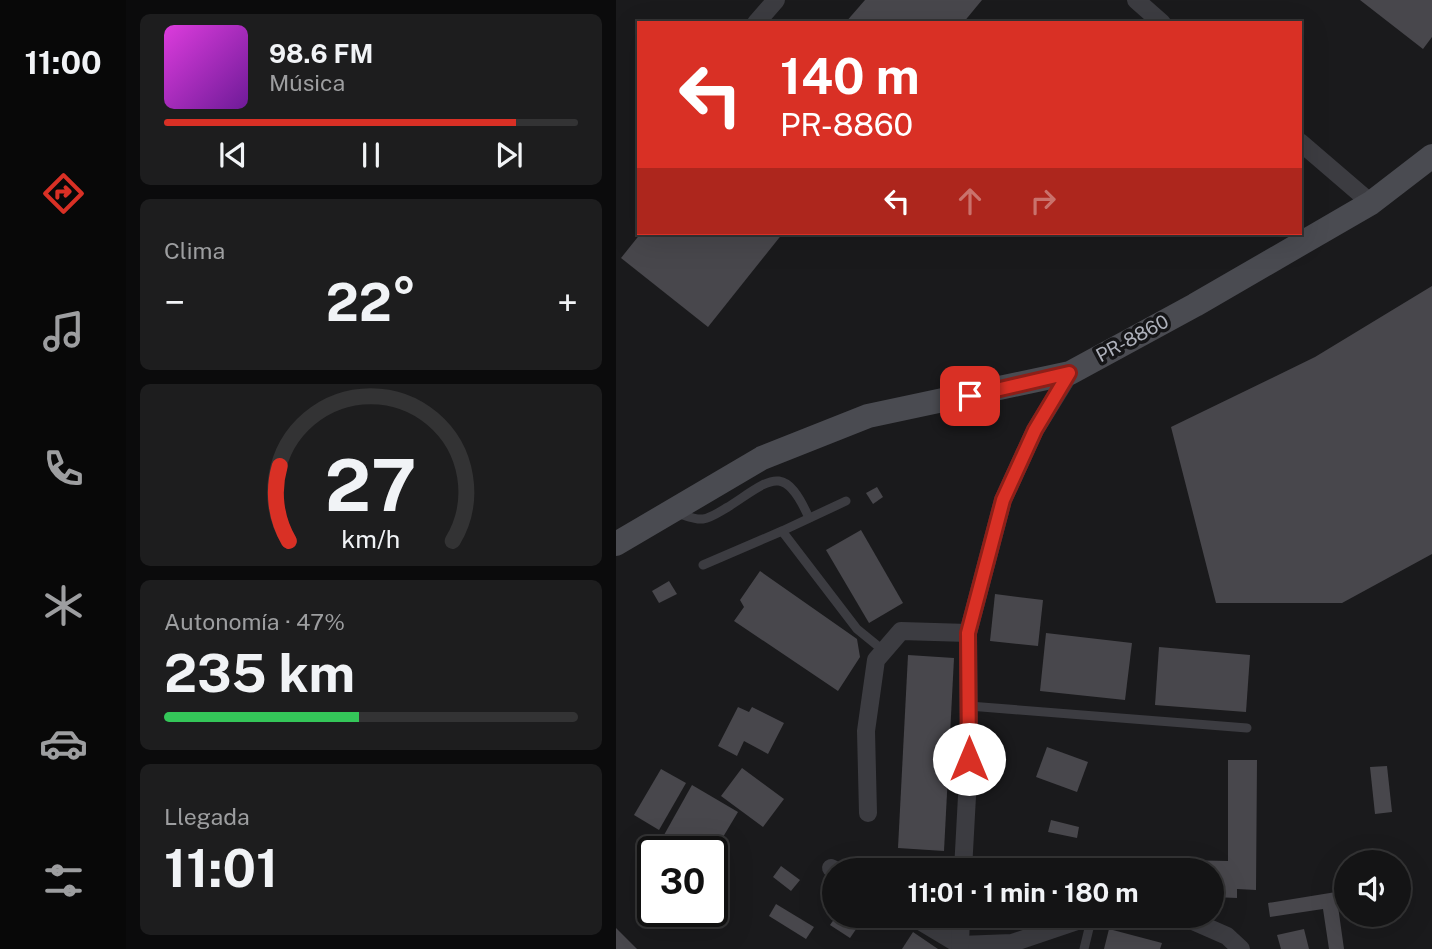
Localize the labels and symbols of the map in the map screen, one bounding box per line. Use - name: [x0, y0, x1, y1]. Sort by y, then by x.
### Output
- street label: PR-8860: [1092, 310, 1172, 366]
- pin: [940, 366, 1000, 426]
- position arrow: [932, 722, 1006, 796]
- speed limit sign: 30: [637, 836, 728, 927]

